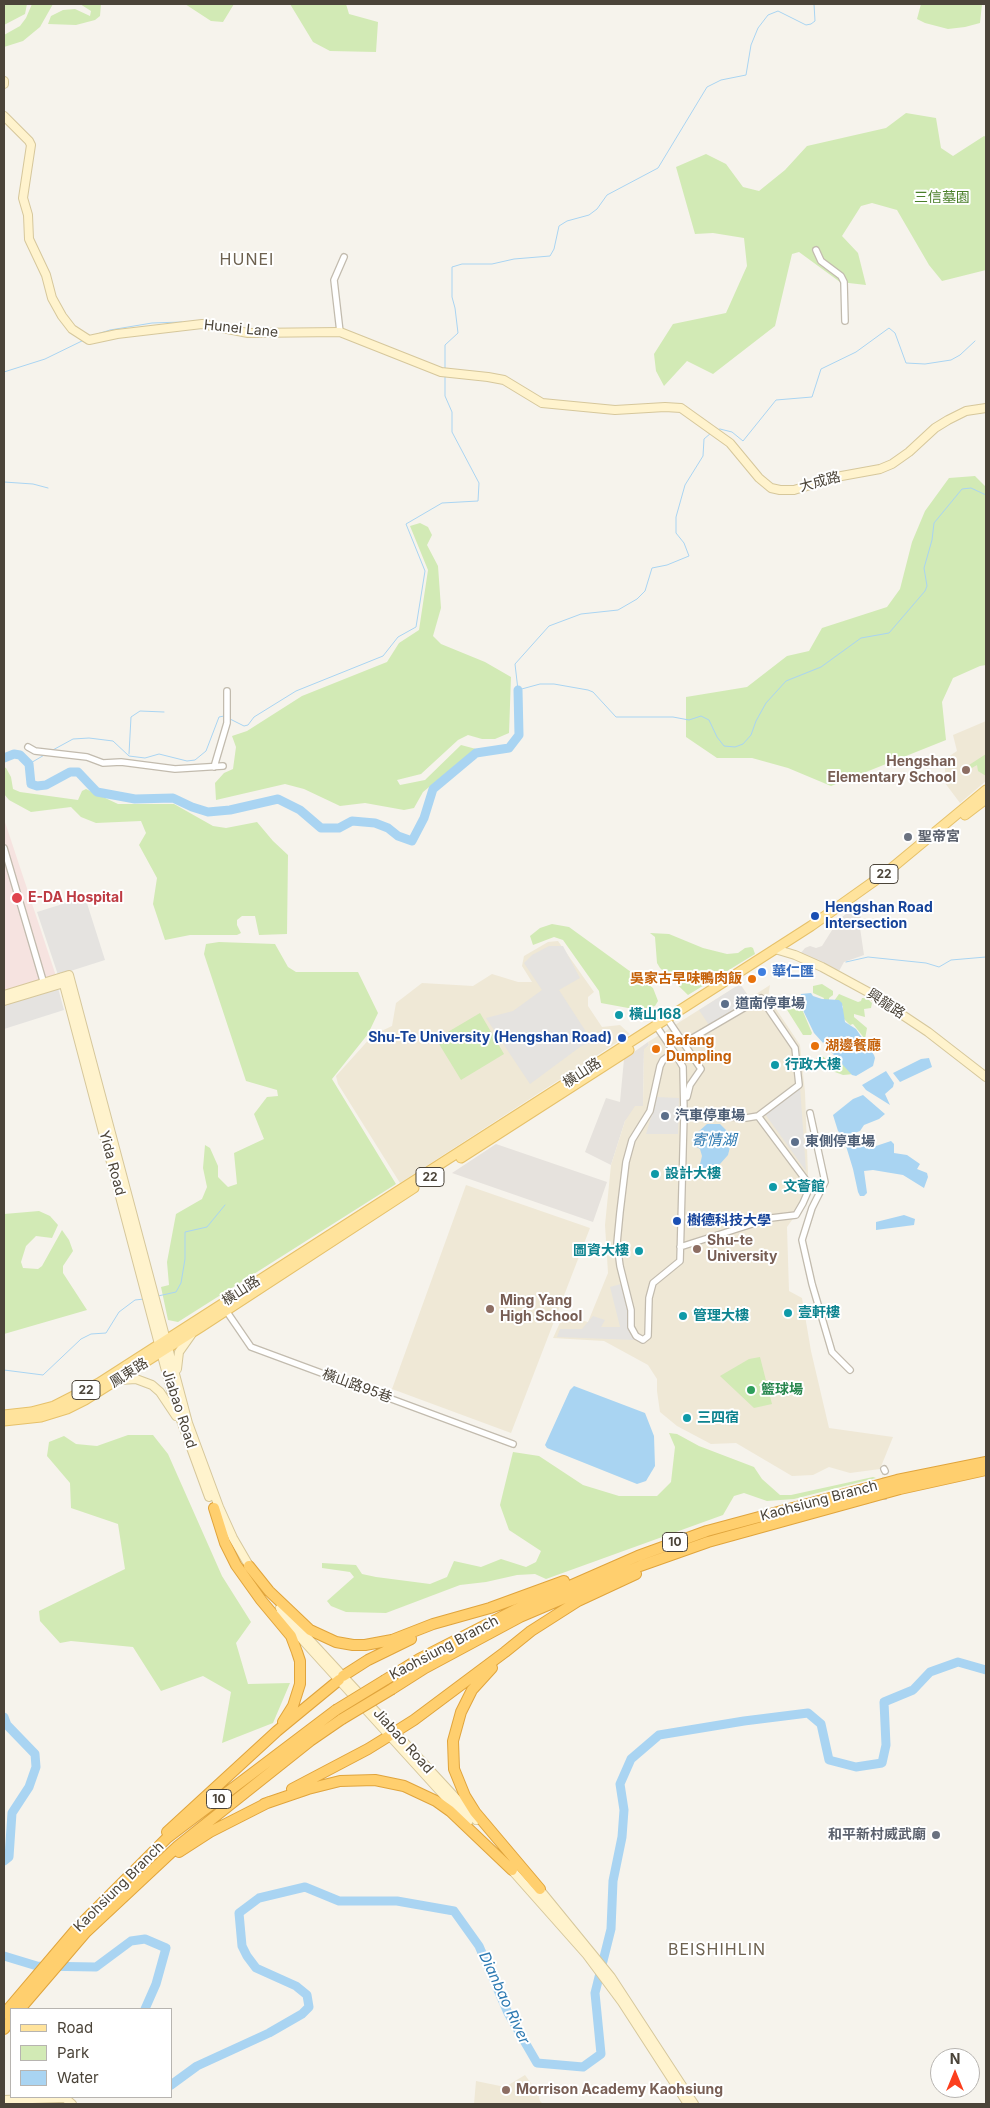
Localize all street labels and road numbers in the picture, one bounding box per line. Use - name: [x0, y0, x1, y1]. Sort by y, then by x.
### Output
- street label: Hunei Lane: [203, 317, 279, 341]
- street label: 大成路: [798, 468, 842, 496]
- road number: 22: [870, 864, 898, 884]
- street label: 興龍路: [864, 986, 908, 1022]
- street label: 橫山路: [560, 1055, 604, 1091]
- street label: Yida Road: [95, 1129, 129, 1197]
- road number: 22: [416, 1168, 444, 1186]
- street label: 橫山路: [219, 1273, 263, 1309]
- street label: 鳳東路: [107, 1355, 151, 1391]
- street label: 橫山路95巷: [320, 1366, 394, 1406]
- street label: Jiabao Road: [158, 1367, 200, 1451]
- road number: 22: [72, 1380, 100, 1400]
- street label: Kaohsiung Branch: [759, 1477, 879, 1525]
- road number: 10: [662, 1532, 688, 1551]
- street label: Kaohsiung Branch: [387, 1612, 501, 1684]
- street label: Jiabao Road: [369, 1705, 437, 1777]
- road number: 10: [206, 1790, 232, 1808]
- street label: Kaohsiung Branch: [70, 1838, 168, 1936]

